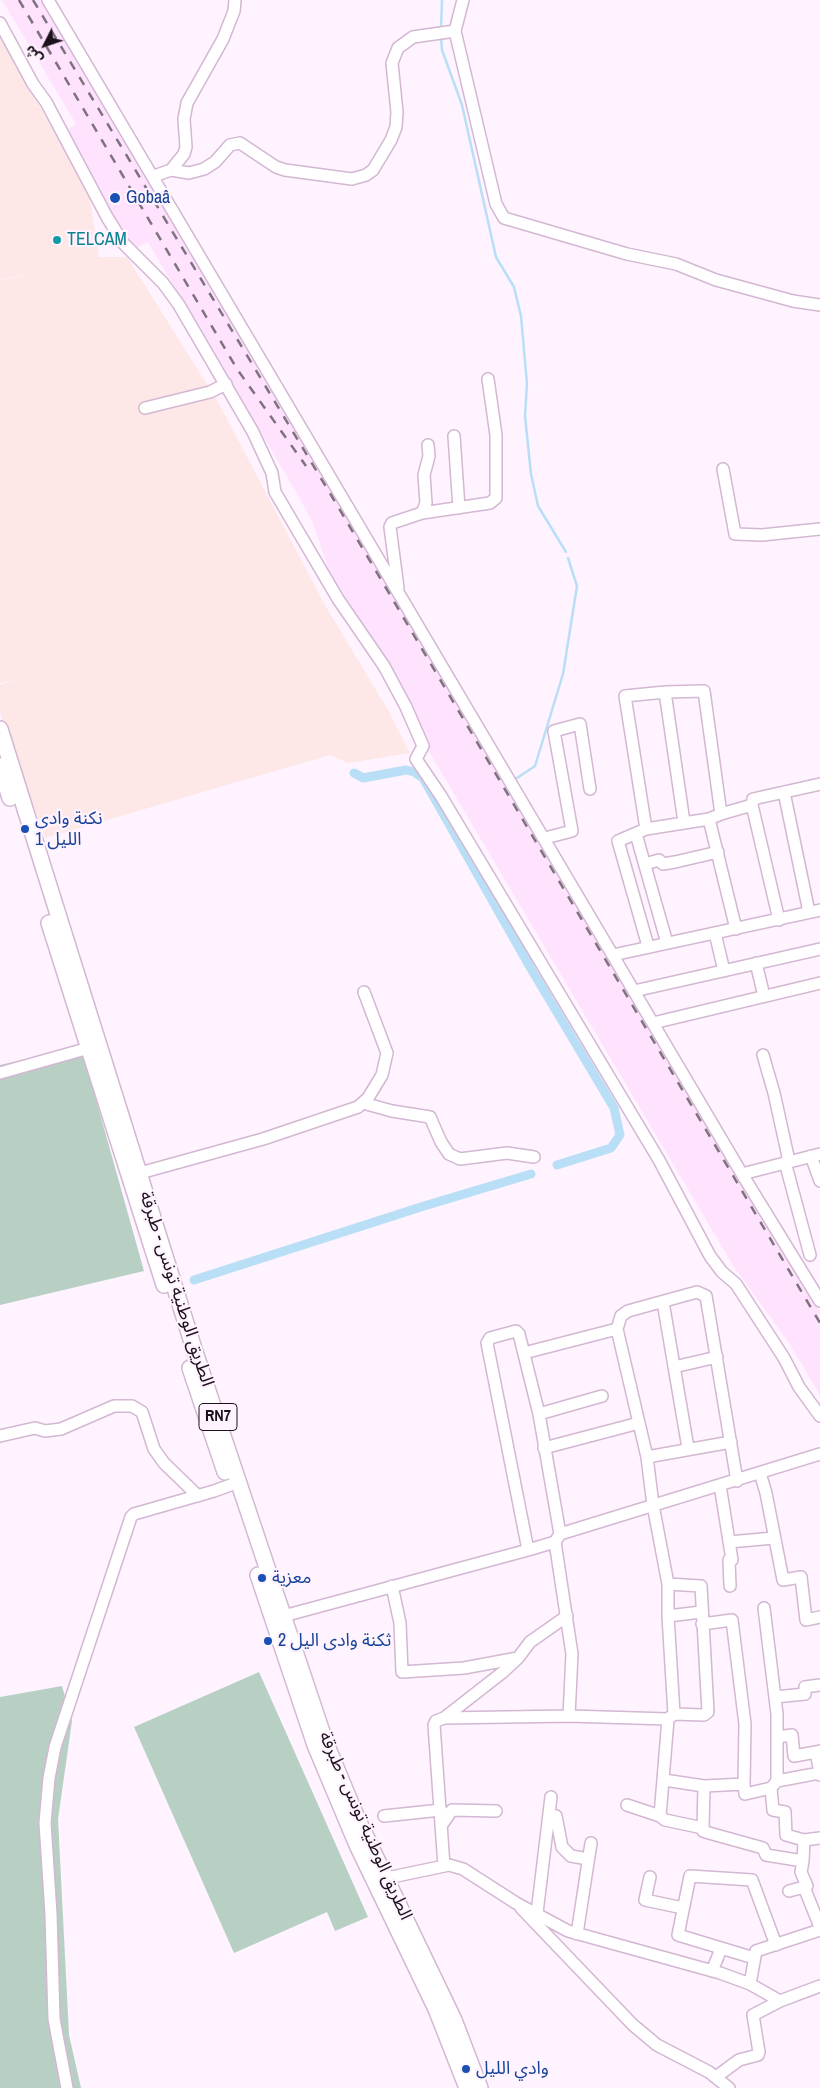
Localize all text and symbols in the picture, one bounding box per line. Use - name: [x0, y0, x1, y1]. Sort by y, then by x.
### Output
- north arrow: [20, 20, 70, 70]
- text: ش: [21, 42, 47, 68]
- place label: Gobaâ: [126, 187, 170, 209]
- marker: Gobaâ: [108, 191, 122, 205]
- place label: TELCAM: [67, 229, 127, 251]
- marker: TELCAM: [51, 234, 63, 246]
- place label: نكنة وادى الليل 1: [35, 808, 103, 851]
- marker: نكنة وادى الليل 1: [19, 823, 31, 835]
- street label: الطريق الوطنية تونس - طبرقة: [134, 1189, 218, 1389]
- road number: RN7: [199, 1404, 237, 1430]
- place label: معزية: [272, 1567, 312, 1589]
- marker: معزية: [256, 1572, 268, 1584]
- place label: ثكنة وادى اليل 2: [278, 1630, 391, 1652]
- marker: ثكنة وادى اليل 2: [262, 1635, 274, 1647]
- street label: الطريق الوطنية تونس - طبرقة: [314, 1728, 416, 1924]
- place label: وادي الليل: [476, 2058, 549, 2080]
- marker: وادي الليل: [460, 2063, 472, 2075]

